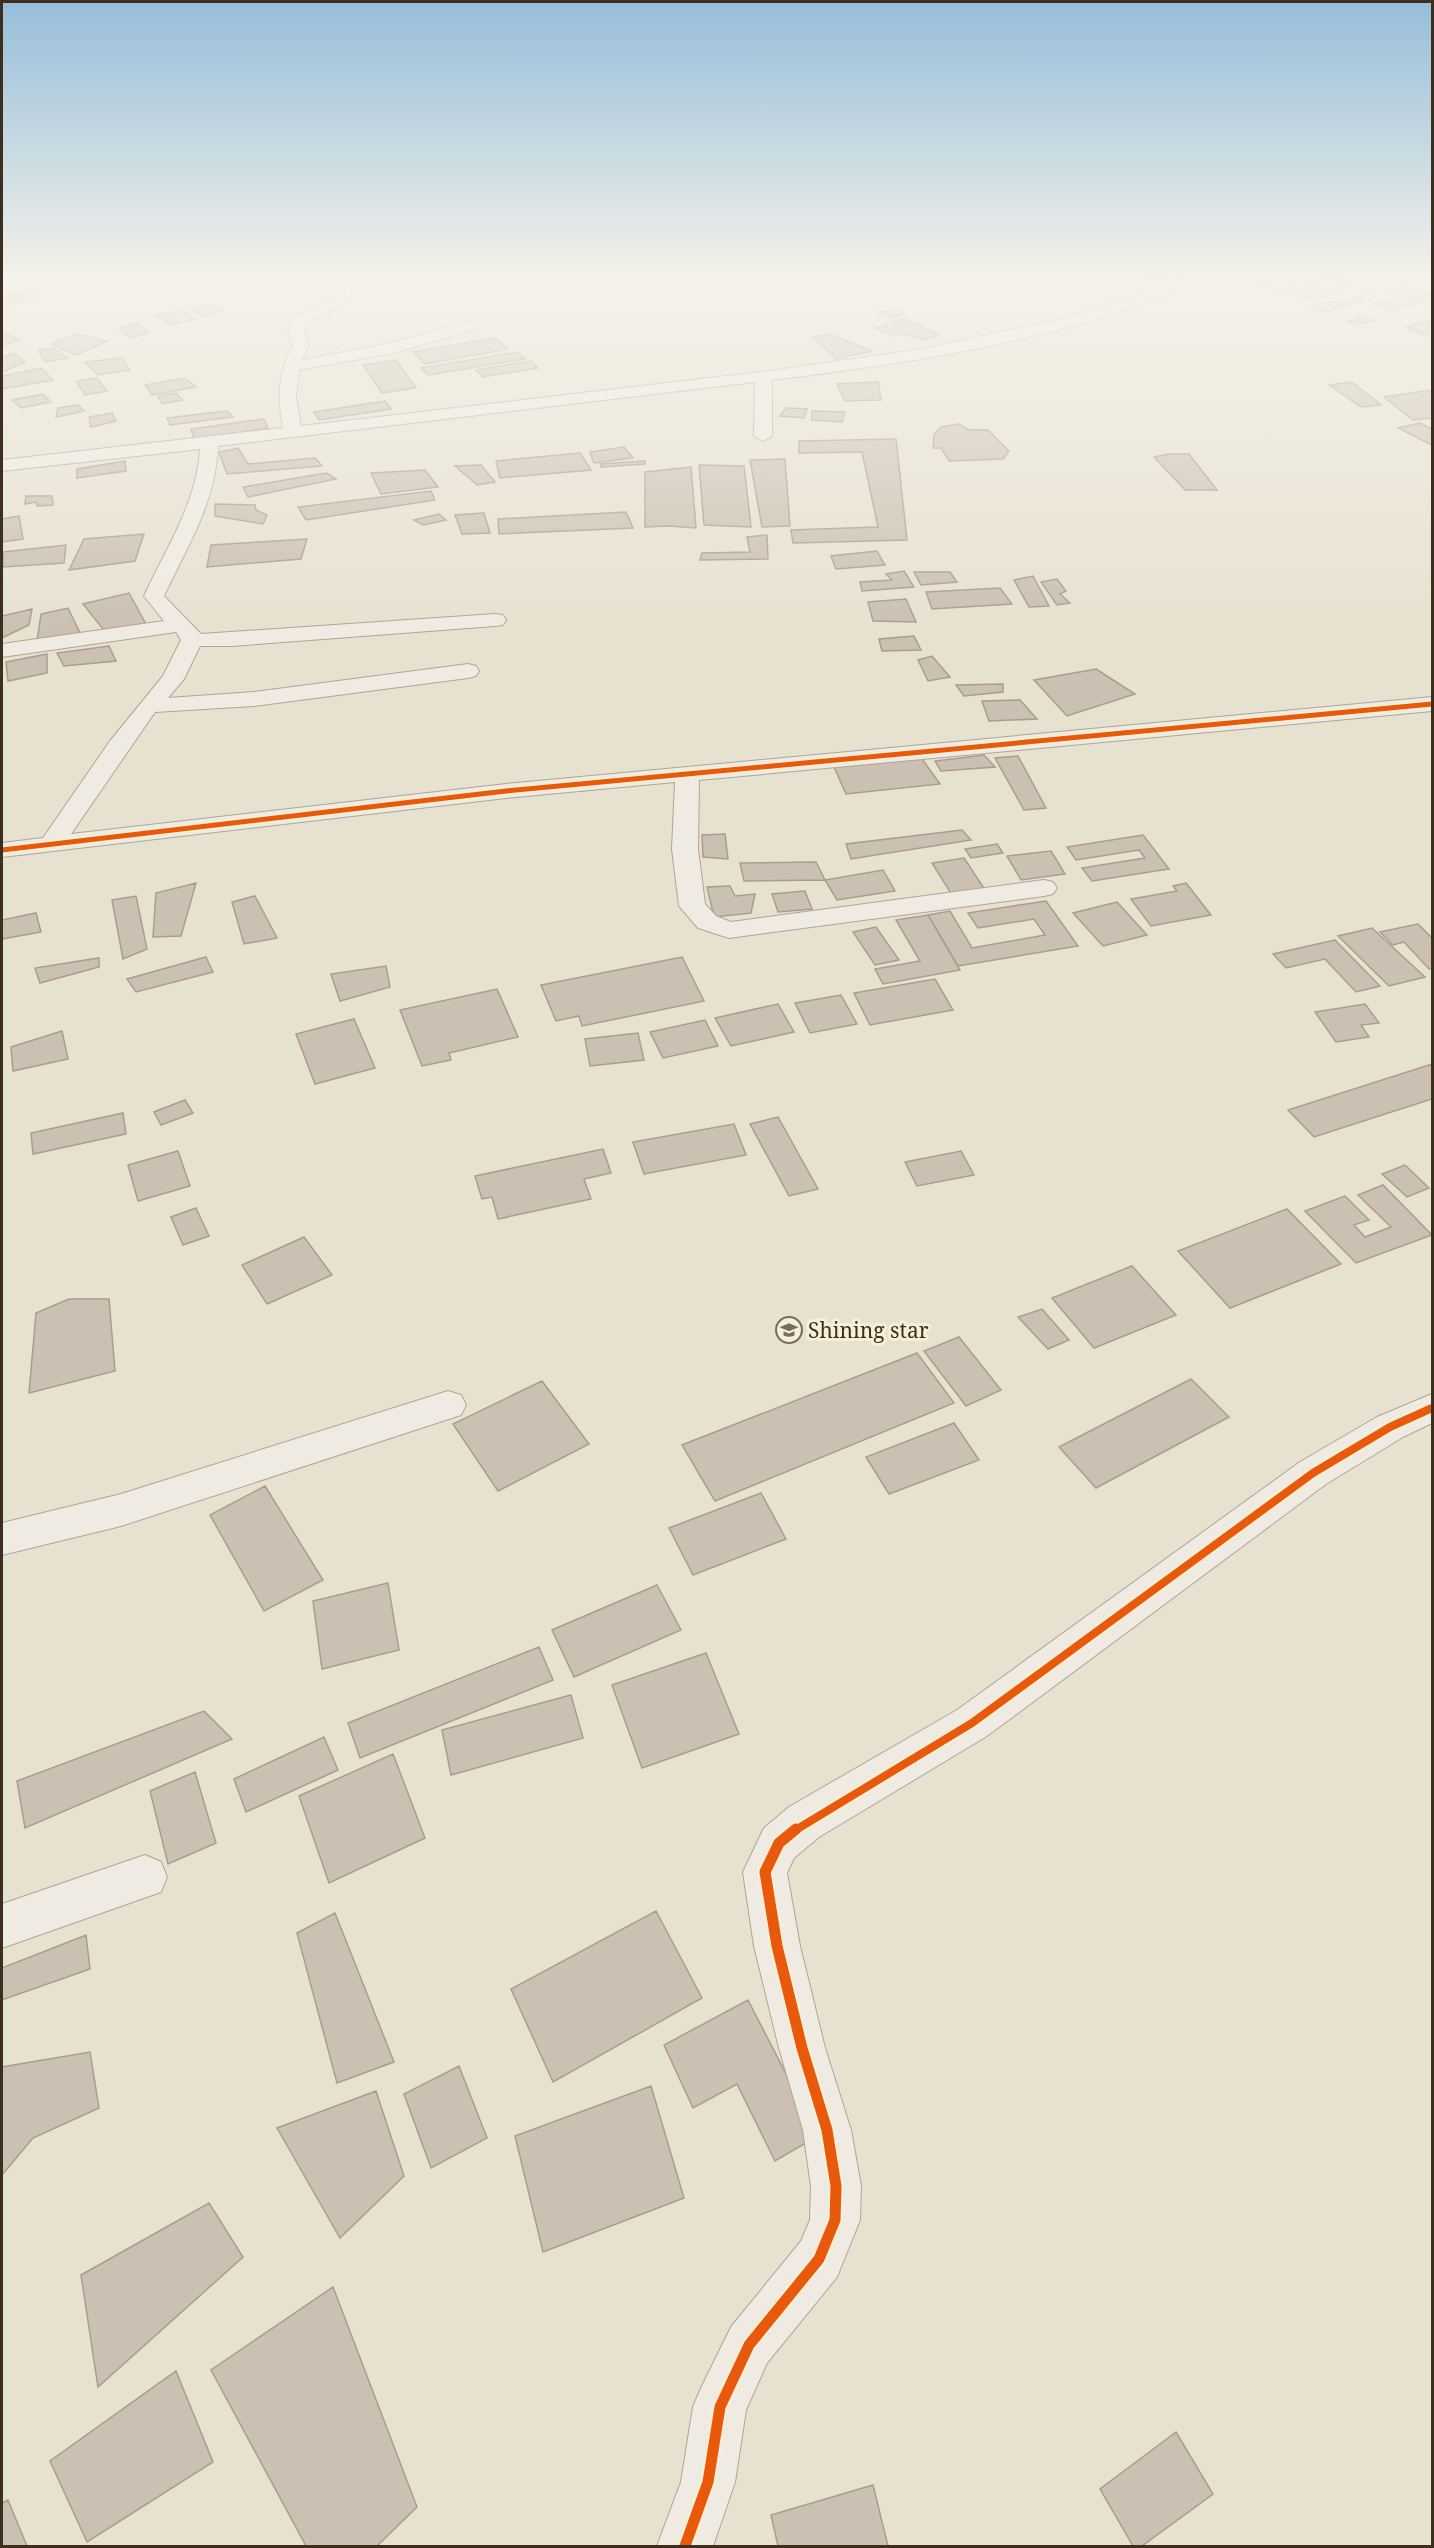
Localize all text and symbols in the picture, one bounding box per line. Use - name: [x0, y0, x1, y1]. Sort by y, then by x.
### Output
- school or university icon: Shining star: [774, 1315, 804, 1345]
- place label: Shining star: [808, 1316, 929, 1344]

